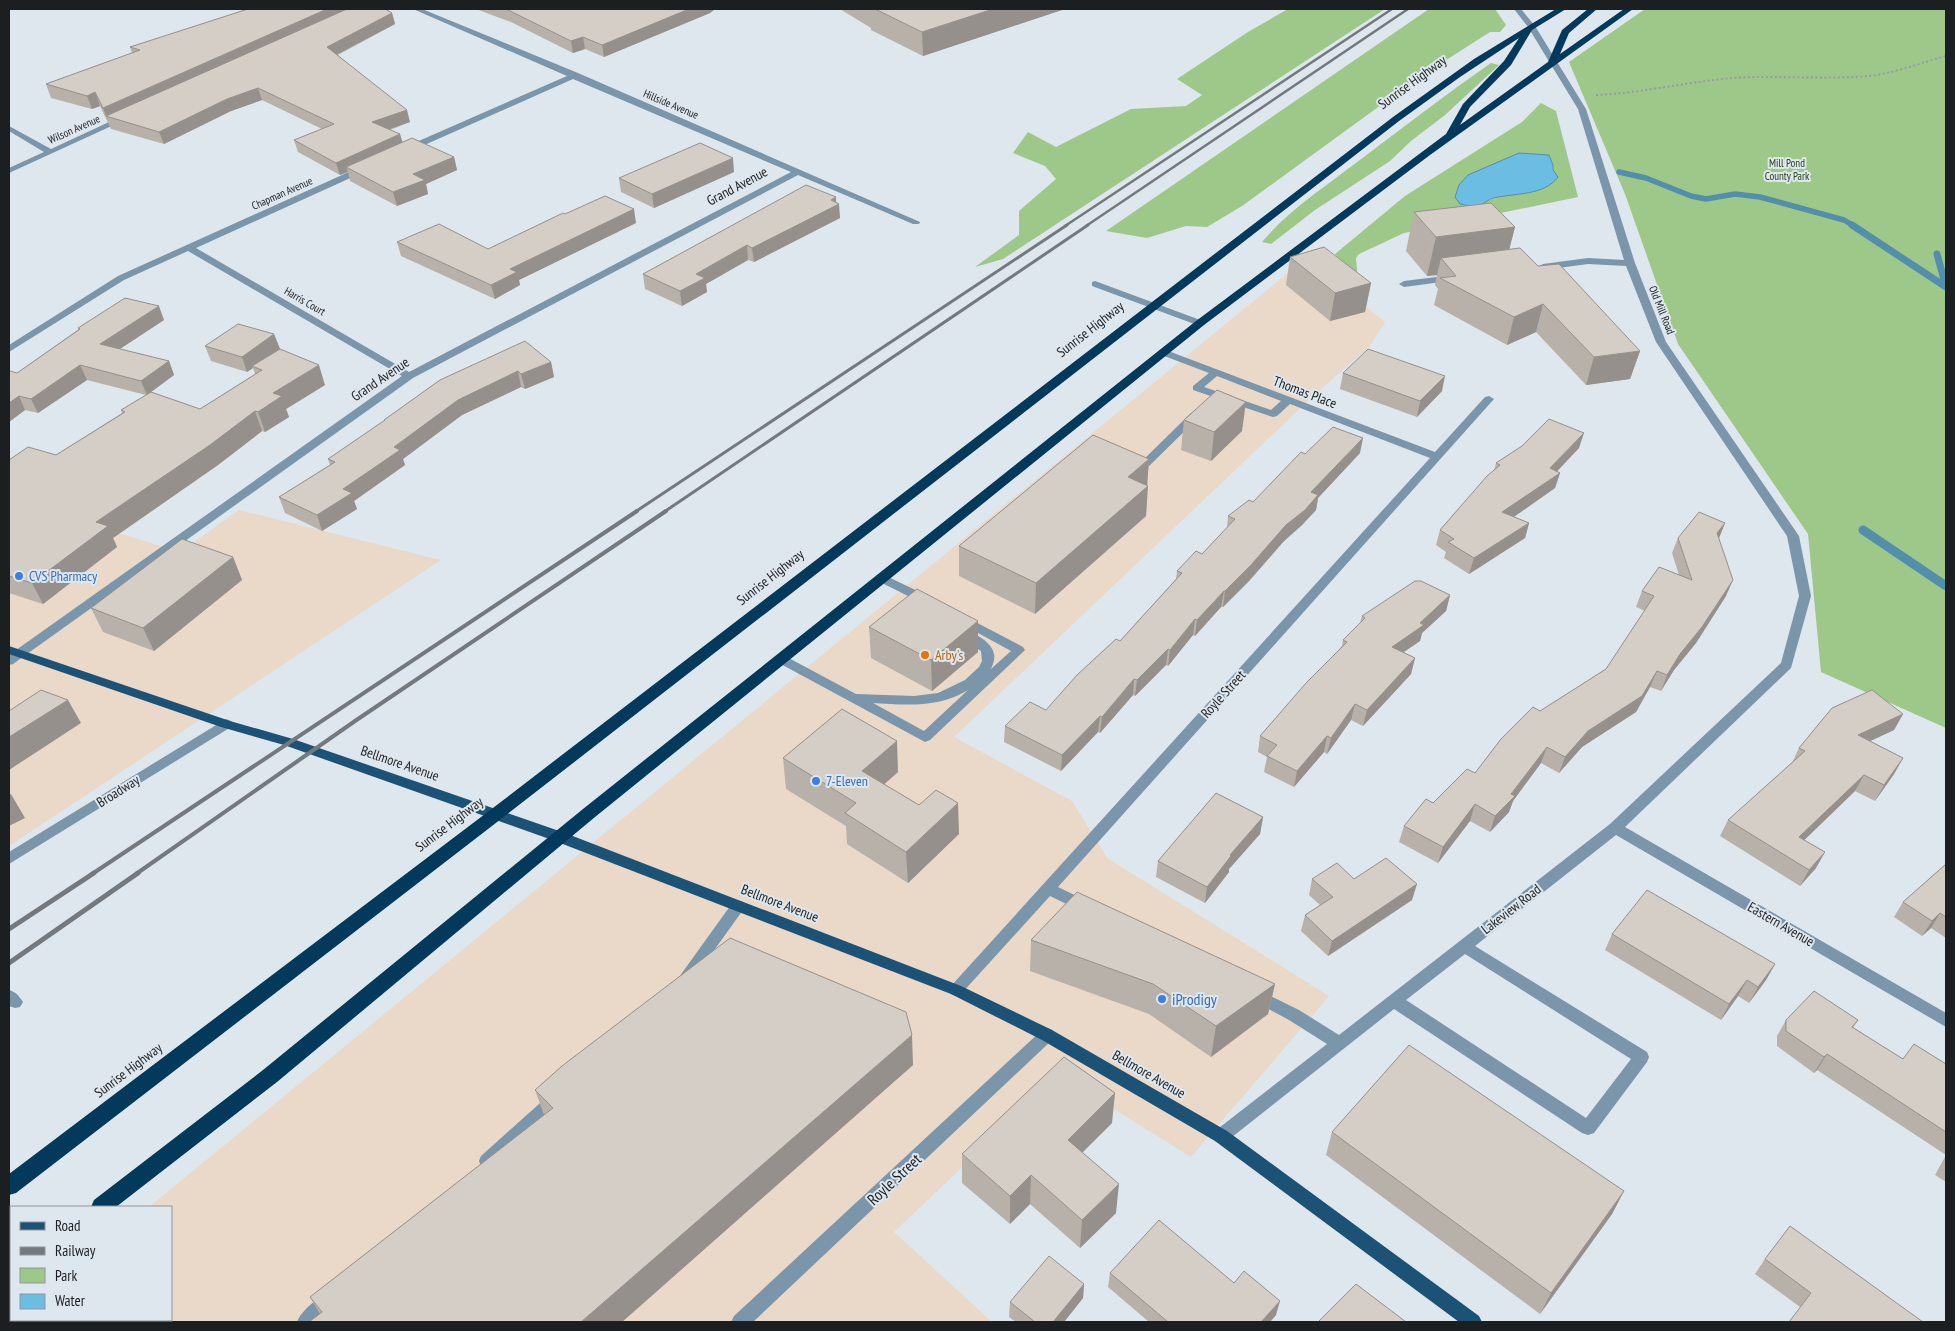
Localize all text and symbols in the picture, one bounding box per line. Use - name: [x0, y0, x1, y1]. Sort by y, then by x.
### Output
- street label: Sunrise Highway: [1374, 51, 1450, 113]
- street label: Hillside Avenue: [641, 86, 701, 122]
- street label: Wilson Avenue: [46, 111, 103, 147]
- park label: Mill Pond County Park: [1765, 156, 1810, 183]
- street label: Grand Avenue: [703, 162, 771, 210]
- street label: Chapman Avenue: [249, 173, 315, 213]
- street label: Harris Court: [282, 284, 328, 318]
- street label: Old Mill Road: [1646, 284, 1678, 337]
- street label: Sunrise Highway: [1053, 297, 1128, 361]
- street label: Grand Avenue: [347, 353, 413, 405]
- street label: Thomas Place: [1271, 372, 1340, 412]
- street label: Sunrise Highway: [733, 545, 808, 609]
- place label: CVS Pharmacy: [29, 567, 98, 585]
- marker: CVS Pharmacy: [13, 570, 25, 582]
- place label: Arby's: [935, 646, 963, 664]
- marker: Arby's: [919, 649, 931, 661]
- street label: Royle Street: [1197, 666, 1249, 722]
- street label: Bellmore Avenue: [358, 741, 442, 785]
- street label: Broadway: [93, 770, 143, 811]
- place label: 7-Eleven: [826, 772, 868, 790]
- marker: 7-Eleven: [810, 775, 822, 787]
- street label: Sunrise Highway: [411, 792, 487, 855]
- street label: Bellmore Avenue: [739, 880, 822, 926]
- street label: Lakeview Road: [1477, 880, 1545, 938]
- street label: Eastern Avenue: [1745, 898, 1818, 950]
- place label: iProdigy: [1172, 989, 1217, 1009]
- marker: iProdigy: [1156, 993, 1168, 1005]
- street label: Sunrise Highway: [90, 1038, 166, 1101]
- street label: Bellmore Avenue: [1109, 1046, 1189, 1102]
- street label: Royle Street: [863, 1149, 926, 1209]
- legend: [10, 1206, 172, 1321]
- text: Road: [55, 1216, 81, 1235]
- text: Railway: [55, 1241, 96, 1260]
- text: Park: [55, 1266, 77, 1285]
- text: Water: [55, 1291, 86, 1310]

